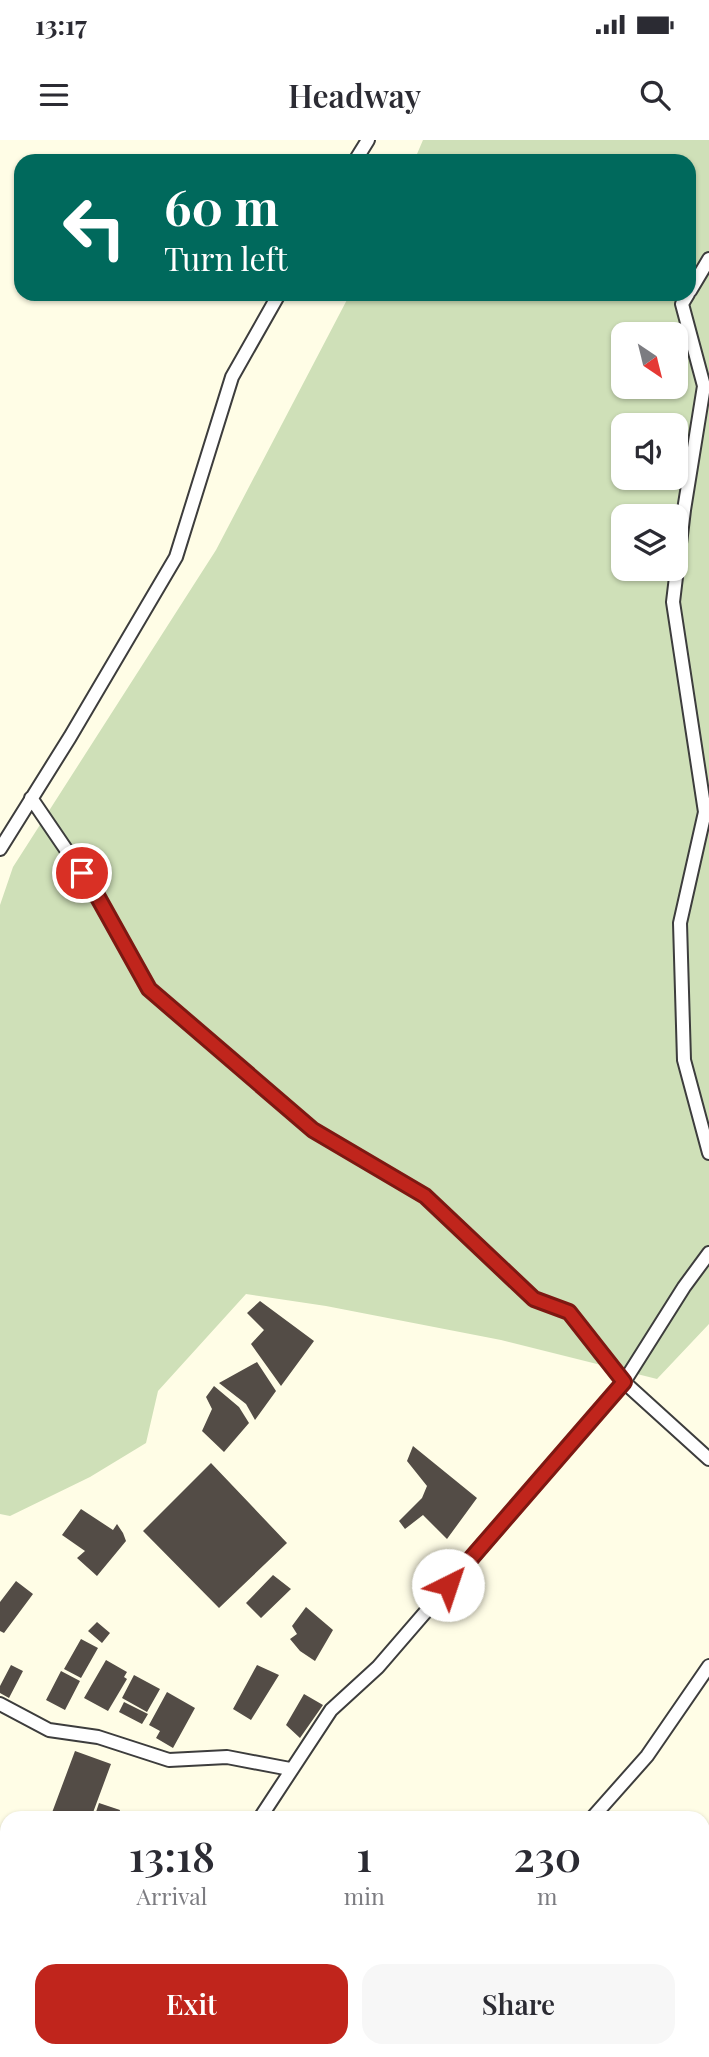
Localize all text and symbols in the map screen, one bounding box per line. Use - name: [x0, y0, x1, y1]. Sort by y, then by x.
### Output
- text: 13:17: [35, 7, 87, 42]
- text: Headway: [288, 73, 421, 116]
- icon: menu: [35, 76, 73, 114]
- icon: search: [636, 76, 674, 114]
- text: 60 m: [164, 173, 279, 238]
- icon: left: [49, 182, 140, 273]
- text: Turn left: [164, 236, 288, 279]
- north arrow: [611, 322, 688, 399]
- map controls: [611, 322, 688, 581]
- button: sound: [611, 413, 688, 490]
- button: layers: [611, 504, 688, 581]
- pin: [52, 843, 112, 903]
- icon: arrive: [63, 854, 101, 892]
- position arrow: [411, 1548, 485, 1622]
- text: 13:18: [129, 1827, 215, 1883]
- text: 1: [356, 1827, 372, 1883]
- text: 230: [513, 1827, 581, 1883]
- text: Arrival: [136, 1880, 207, 1911]
- text: min: [344, 1880, 385, 1911]
- text: m: [537, 1880, 558, 1911]
- button: Exit: [35, 1964, 348, 2044]
- button: Share: [362, 1964, 675, 2044]

